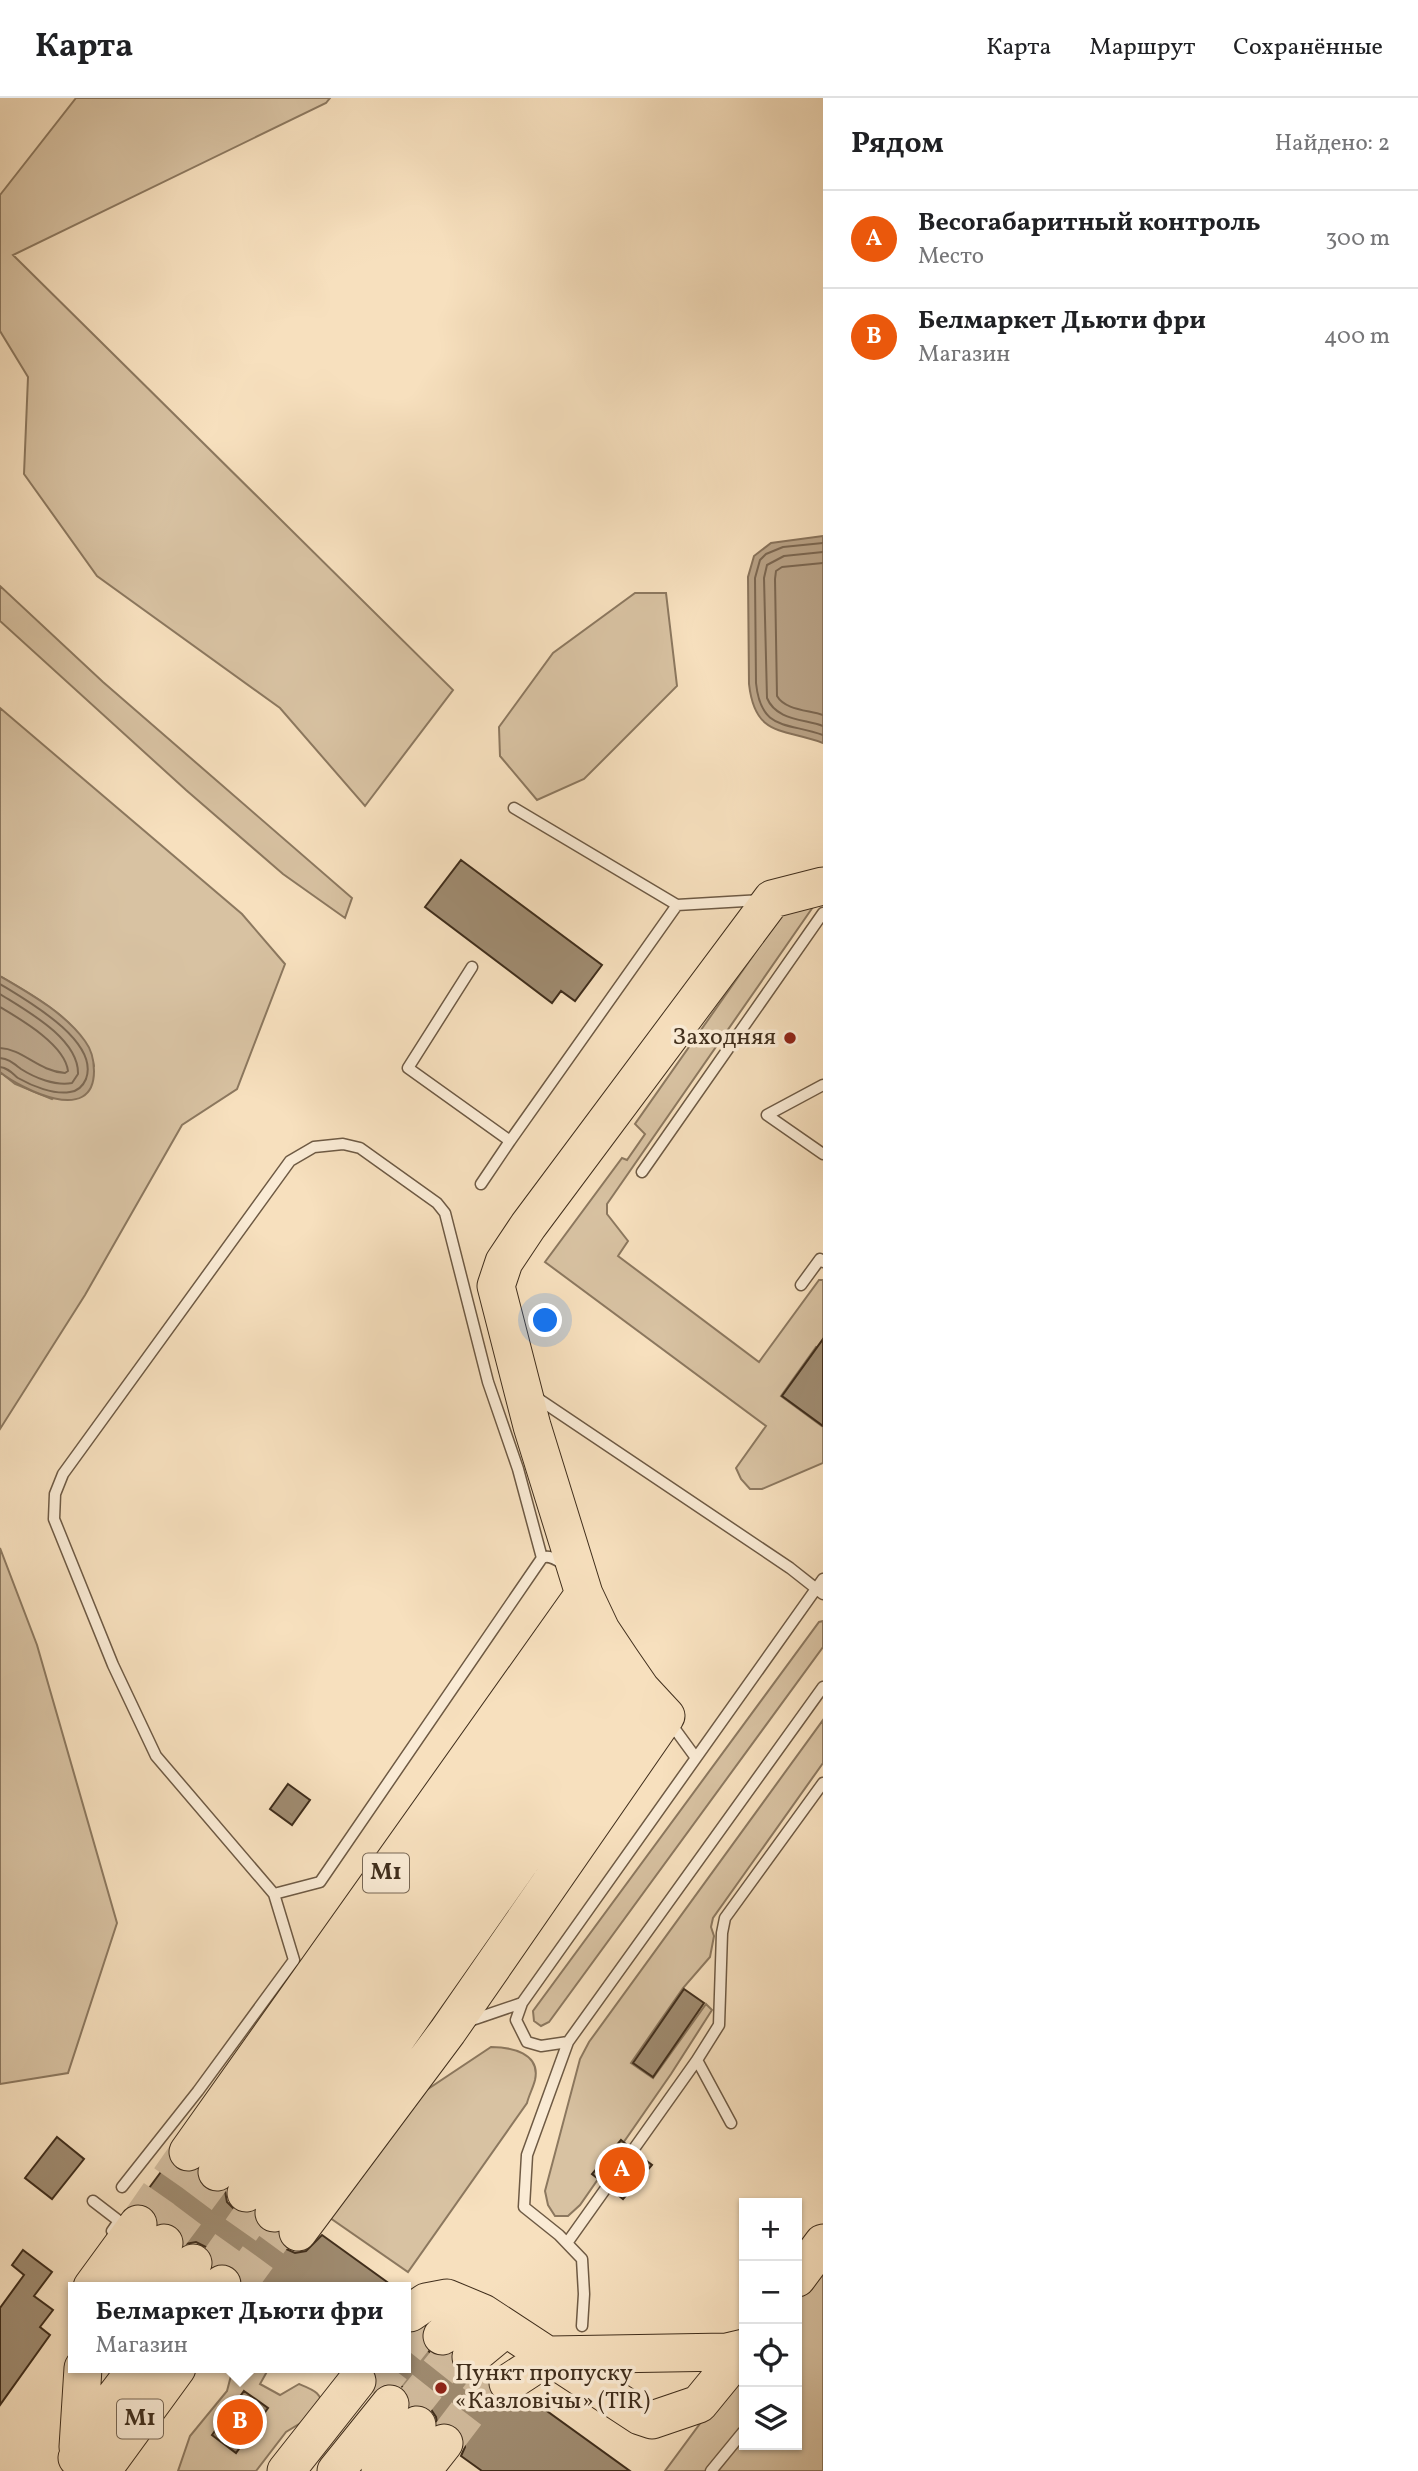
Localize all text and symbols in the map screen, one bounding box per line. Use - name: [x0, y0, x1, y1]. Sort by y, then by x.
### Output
- text: Карта: [35, 25, 133, 71]
- text: Карта: [986, 31, 1051, 65]
- text: Маршрут: [1089, 31, 1195, 65]
- text: Сохранённые: [1233, 31, 1383, 65]
- text: Рядом: [851, 123, 944, 165]
- text: Найдено: 2: [1275, 128, 1390, 160]
- text: Весогабаритный контроль: [918, 205, 1261, 241]
- text: A: [866, 223, 882, 255]
- text: 300 m: [1326, 223, 1390, 255]
- text: Место: [918, 241, 984, 273]
- text: Белмаркет Дьюти фри: [918, 303, 1206, 339]
- text: B: [866, 321, 882, 353]
- text: 400 m: [1324, 321, 1390, 353]
- text: Магазин: [918, 339, 1010, 371]
- place label: Заходняя: [673, 1021, 776, 1055]
- marker: Заходняя: [782, 1030, 798, 1046]
- your location: [528, 1303, 562, 1337]
- road number: М1: [363, 1854, 409, 1893]
- pin: A: [599, 2144, 645, 2196]
- map controls: [739, 2198, 802, 2450]
- button: +: [739, 2198, 802, 2261]
- button: −: [739, 2261, 802, 2324]
- popup: [68, 2282, 411, 2373]
- text: Белмаркет Дьюти фри: [96, 2294, 383, 2330]
- button: locate: [739, 2324, 802, 2387]
- text: Магазин: [96, 2330, 188, 2362]
- place label: Пункт пропуску «Казловічы» (TIR): [455, 2357, 650, 2419]
- marker: Пункт пропуску «Казловічы» (TIR): [433, 2380, 449, 2396]
- button: layers: [739, 2387, 802, 2450]
- pin: B: [217, 2396, 263, 2448]
- road number: М1: [117, 2400, 163, 2438]

